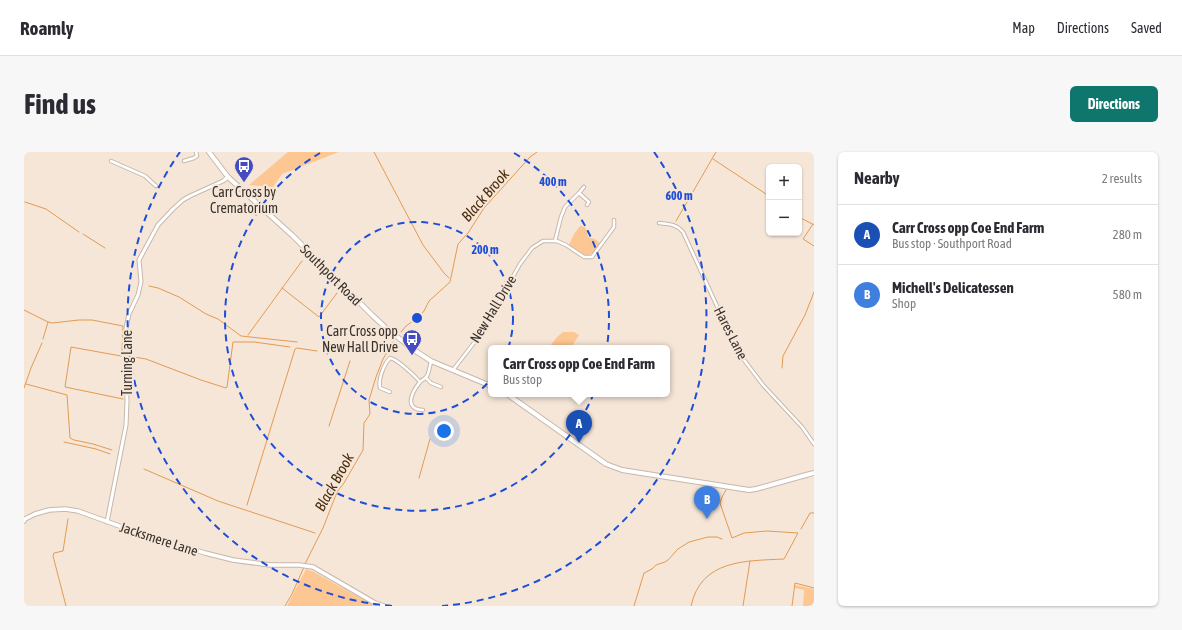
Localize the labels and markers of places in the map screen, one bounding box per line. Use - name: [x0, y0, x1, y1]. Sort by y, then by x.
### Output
- bus stop icon: Carr Cross by Crematorium: [233, 155, 255, 183]
- place label: Carr Cross by Crematorium: [210, 184, 278, 216]
- centre of rings: [410, 311, 424, 325]
- place label: Carr Cross opp New Hall Drive: [322, 323, 398, 355]
- bus stop icon: Carr Cross opp New Hall Drive: [401, 328, 423, 356]
- pin: A: [566, 410, 592, 443]
- pin: B: [694, 486, 720, 519]

